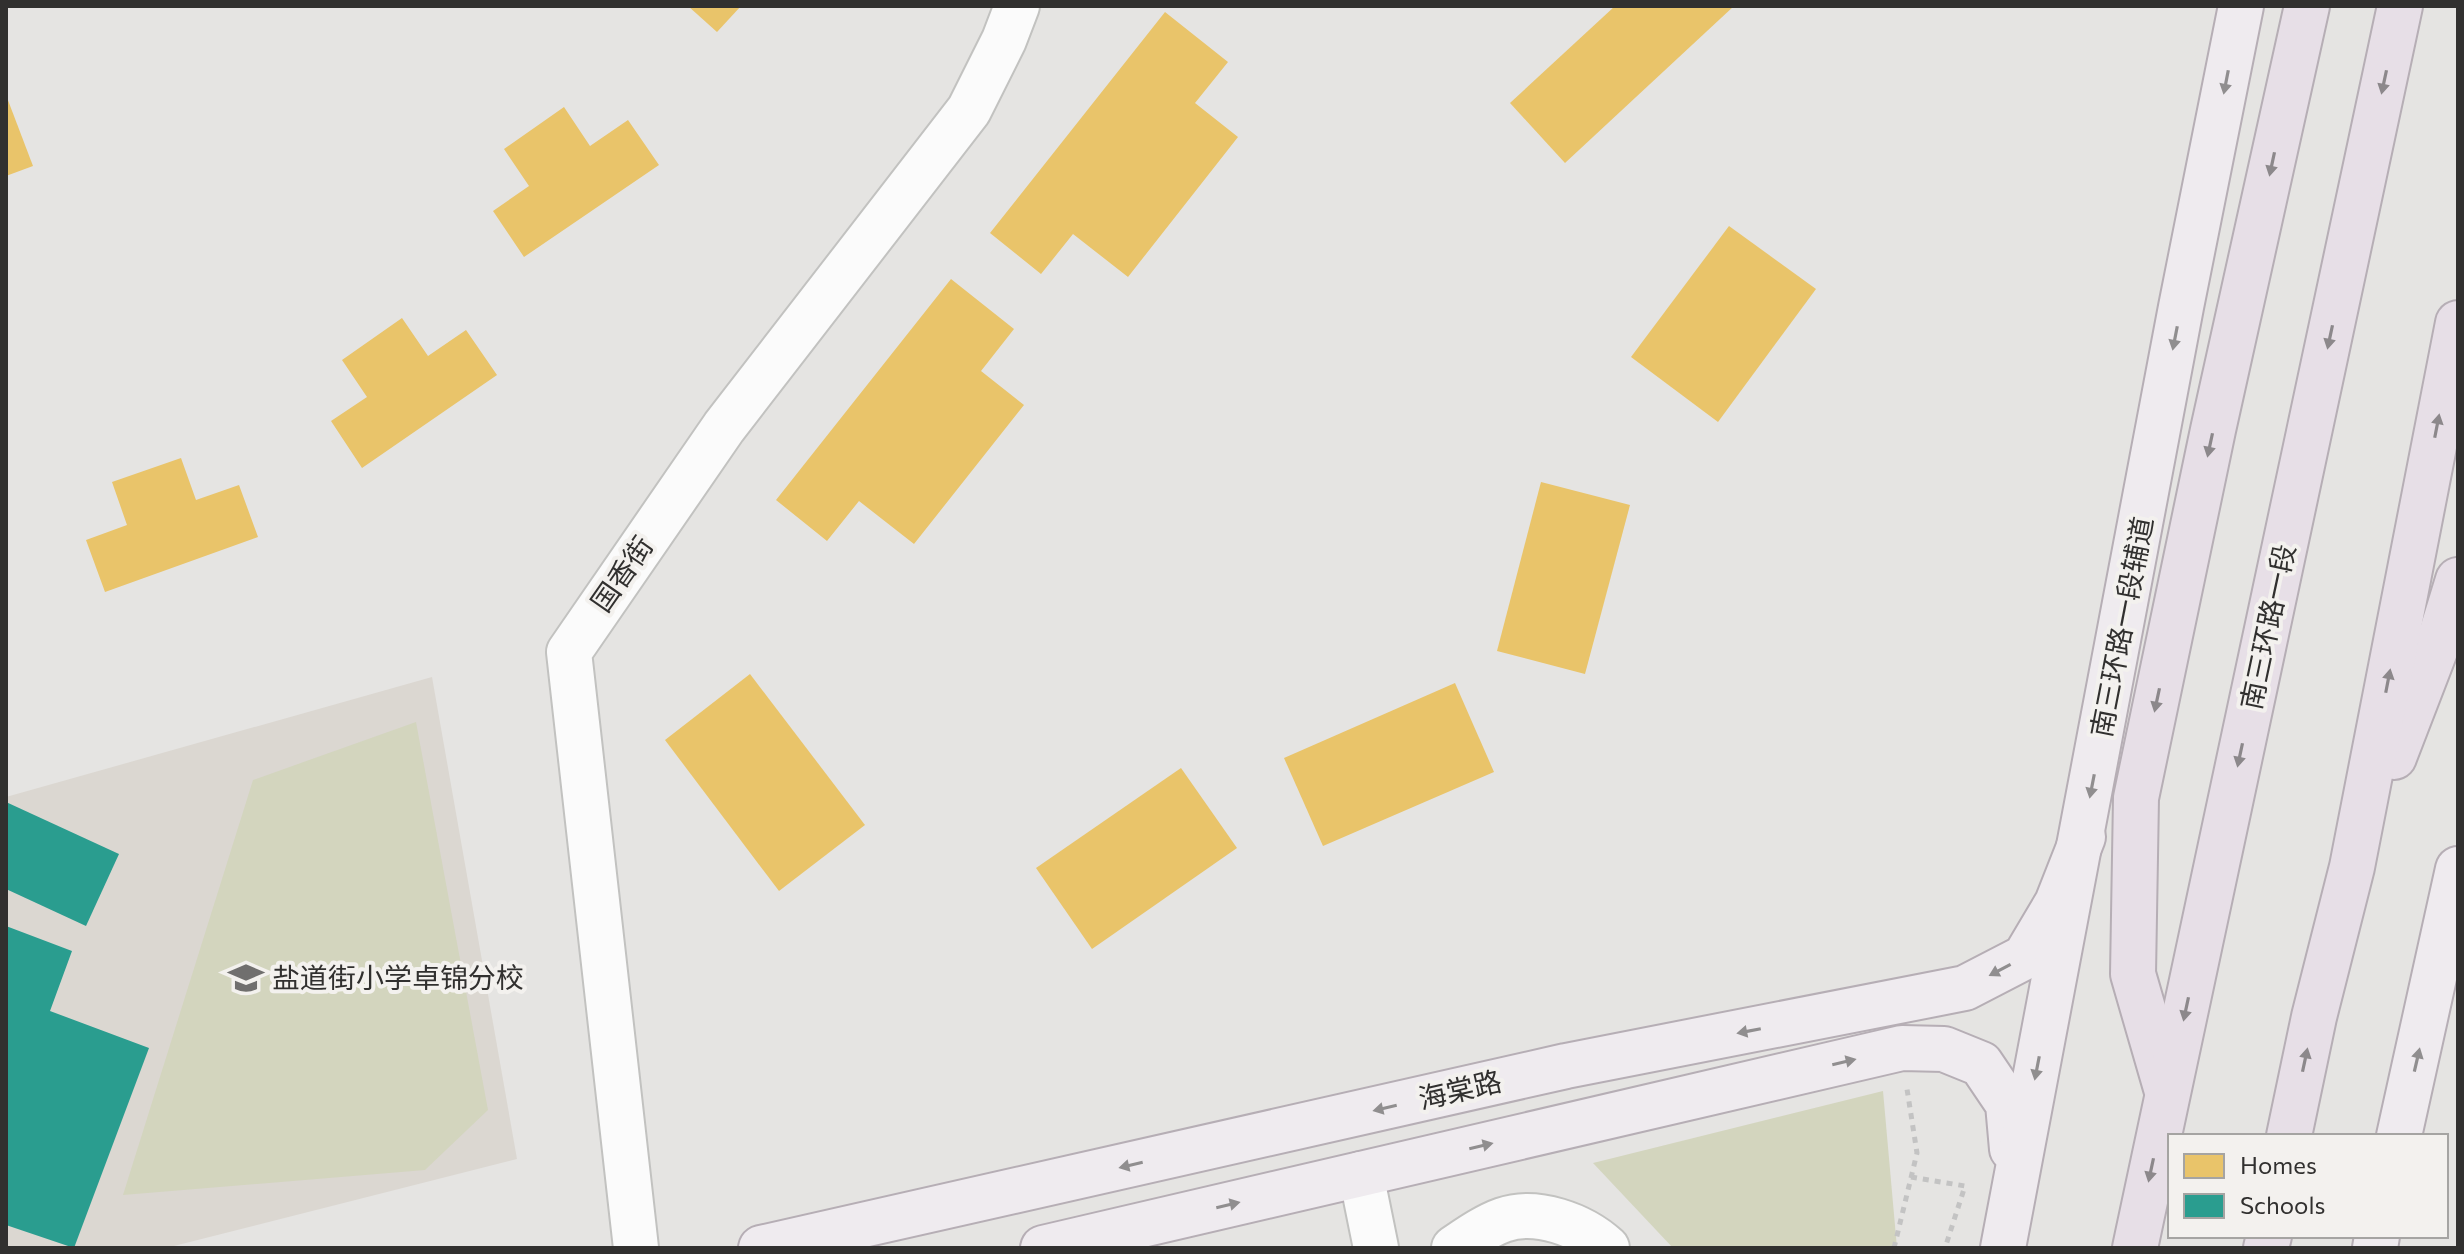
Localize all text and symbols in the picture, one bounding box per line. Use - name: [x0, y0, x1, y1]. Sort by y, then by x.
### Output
- one-way arrow: [2219, 70, 2232, 95]
- one-way arrow: [2377, 70, 2390, 95]
- one-way arrow: [2265, 152, 2278, 177]
- one-way arrow: [2323, 324, 2336, 349]
- one-way arrow: [2169, 325, 2181, 350]
- one-way arrow: [2432, 413, 2444, 438]
- one-way arrow: [2203, 433, 2216, 458]
- street label: 南三环路一段辅道: [2083, 514, 2159, 740]
- street label: 国香街: [583, 529, 659, 618]
- street label: 南三环路一段: [2233, 541, 2301, 712]
- one-way arrow: [2383, 668, 2395, 693]
- one-way arrow: [2150, 688, 2162, 713]
- one-way arrow: [2233, 743, 2246, 768]
- one-way arrow: [2086, 774, 2098, 799]
- school or university icon: 盐道街小学卓锦分校: [227, 959, 265, 997]
- place label: 盐道街小学卓锦分校: [272, 960, 524, 994]
- one-way arrow: [1989, 962, 2011, 976]
- one-way arrow: [2179, 997, 2192, 1022]
- one-way arrow: [1736, 1025, 1761, 1038]
- one-way arrow: [2299, 1047, 2312, 1072]
- one-way arrow: [2411, 1047, 2423, 1072]
- one-way arrow: [1831, 1055, 1856, 1067]
- one-way arrow: [2030, 1056, 2043, 1081]
- street label: 海棠路: [1415, 1063, 1505, 1115]
- one-way arrow: [1372, 1102, 1397, 1115]
- legend: [2168, 1134, 2448, 1238]
- one-way arrow: [1469, 1139, 1494, 1152]
- text: Homes: [2240, 1150, 2317, 1179]
- one-way arrow: [2144, 1158, 2157, 1183]
- one-way arrow: [1119, 1159, 1144, 1172]
- text: Schools: [2240, 1190, 2325, 1219]
- one-way arrow: [1216, 1198, 1241, 1211]

